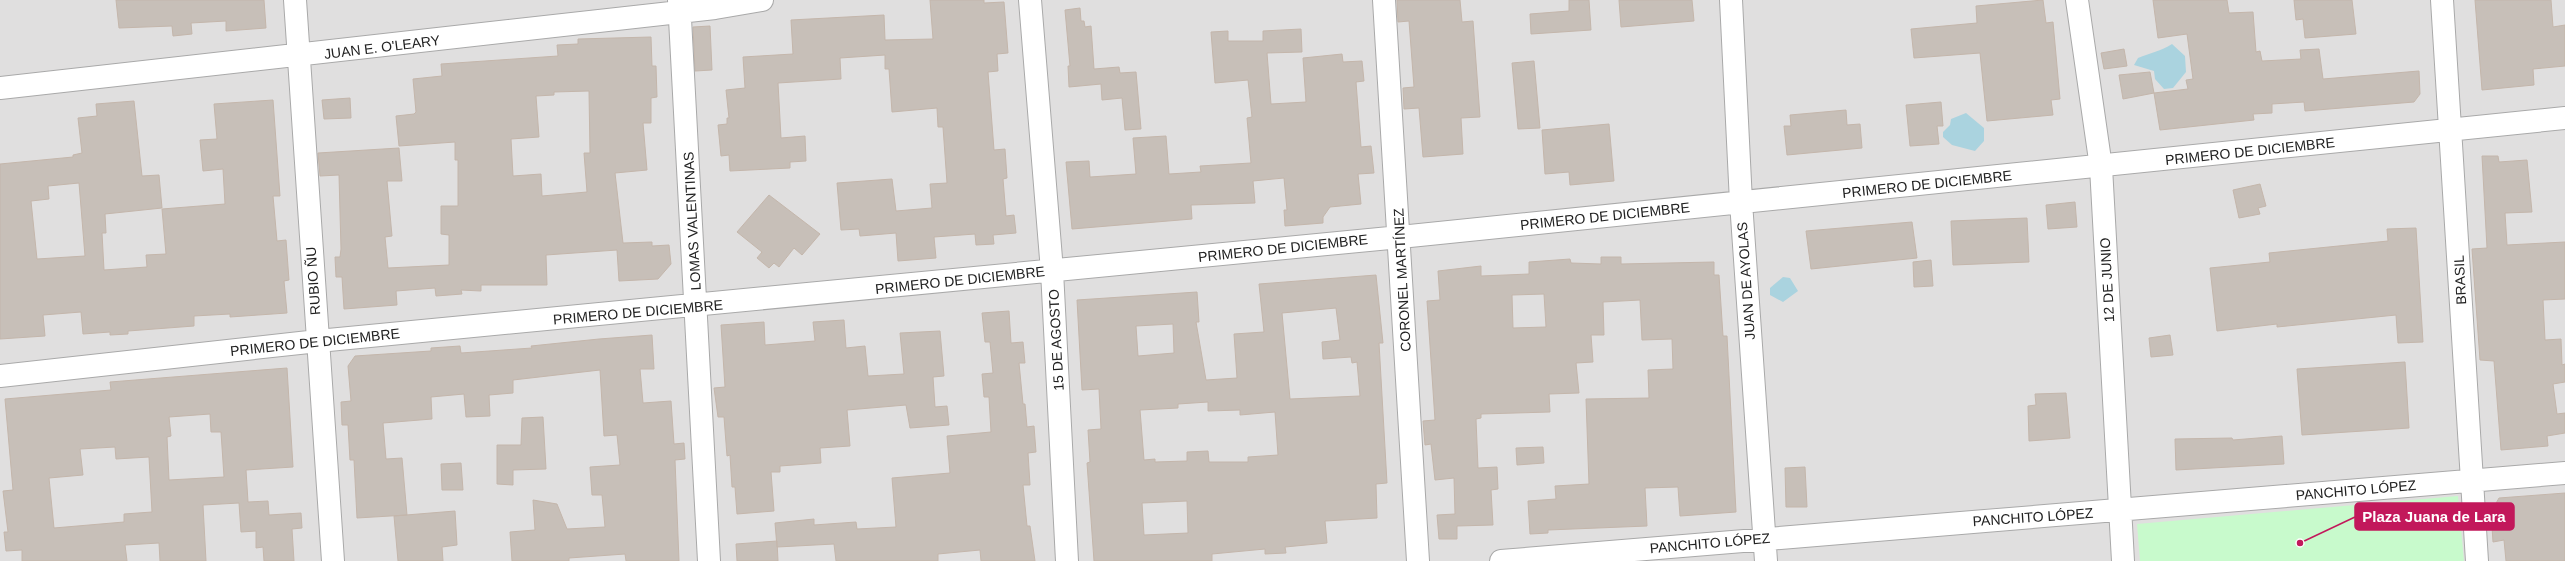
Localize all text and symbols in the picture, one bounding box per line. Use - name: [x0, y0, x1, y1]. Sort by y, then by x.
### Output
- street label: JUAN E. O'LEARY: [323, 32, 442, 62]
- street label: PRIMERO DE DICIEMBRE: [2164, 134, 2336, 168]
- street label: LOMAS VALENTINAS: [680, 151, 704, 291]
- street label: PRIMERO DE DICIEMBRE: [1841, 167, 2013, 201]
- street label: PRIMERO DE DICIEMBRE: [1519, 199, 1691, 233]
- street label: CORONEL MARTÍNEZ: [1390, 207, 1414, 352]
- street label: JUAN DE AYOLAS: [1734, 222, 1758, 340]
- street label: PRIMERO DE DICIEMBRE: [1197, 231, 1369, 265]
- street label: 12 DE JUNIO: [2097, 237, 2117, 323]
- street label: RUBIO ÑU: [303, 246, 323, 316]
- street label: BRASIL: [2451, 255, 2469, 305]
- street label: PRIMERO DE DICIEMBRE: [874, 263, 1046, 297]
- street label: 15 DE AGOSTO: [1045, 289, 1067, 391]
- street label: PRIMERO DE DICIEMBRE: [552, 297, 724, 327]
- street label: PRIMERO DE DICIEMBRE: [229, 325, 401, 359]
- street label: PANCHITO LÓPEZ: [2295, 477, 2417, 503]
- callout: Plaza Juana de Lara: [2355, 503, 2514, 530]
- street label: PANCHITO LÓPEZ: [1972, 505, 2094, 529]
- text: Plaza Juana de Lara: [2362, 508, 2506, 525]
- street label: PANCHITO LÓPEZ: [1649, 530, 1771, 556]

